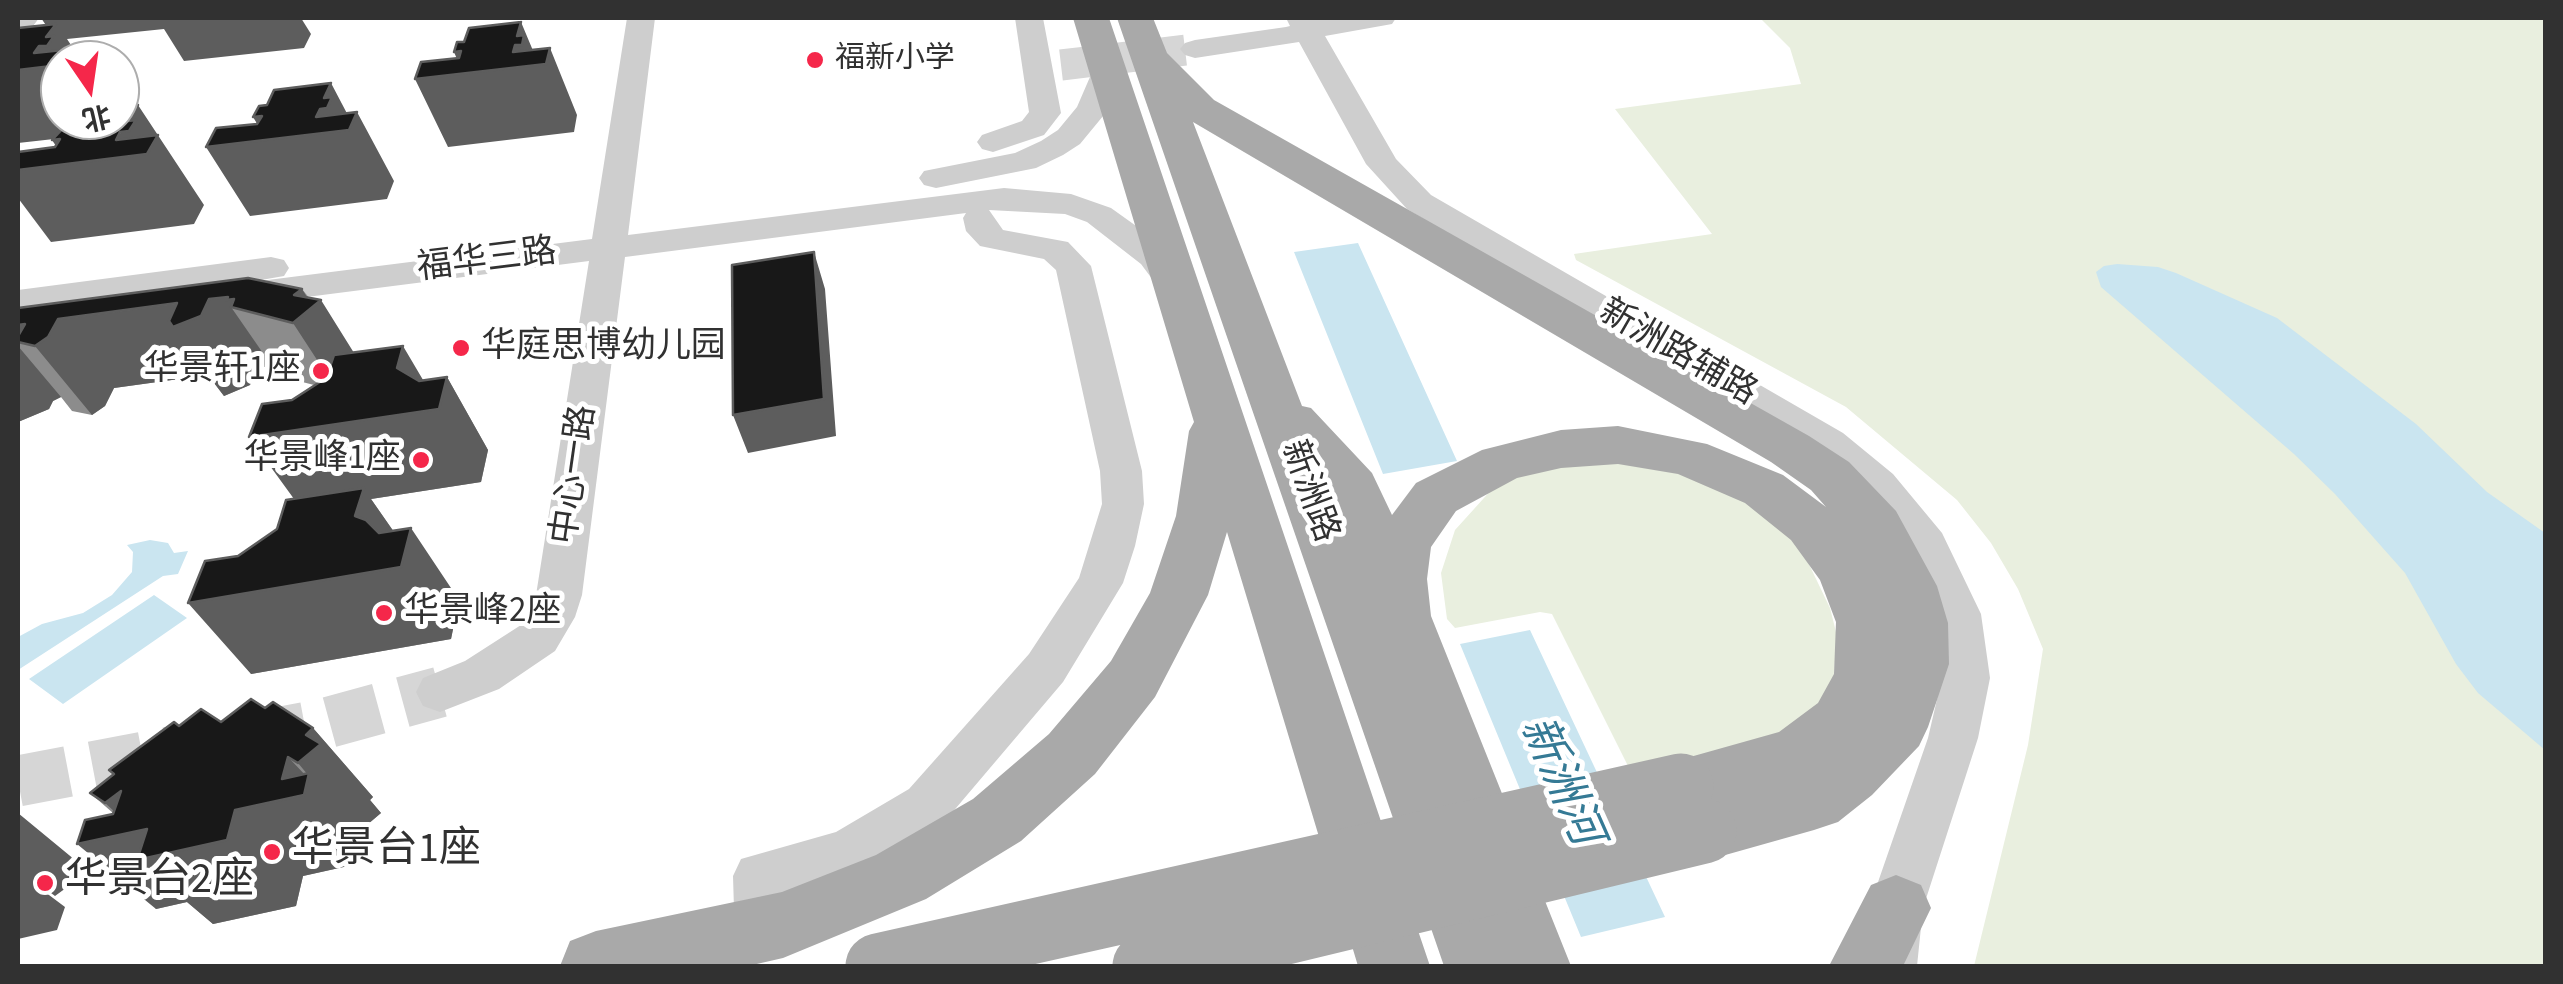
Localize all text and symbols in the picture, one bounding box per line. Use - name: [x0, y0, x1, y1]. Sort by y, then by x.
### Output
- north arrow: [40, 40, 140, 140]
- place label: 福新小学: [835, 42, 955, 78]
- marker: 福新小学: [804, 49, 826, 71]
- text: 北: [78, 95, 114, 140]
- street label: 福华三路: [415, 233, 559, 291]
- street label: 新洲路辅路: [1591, 292, 1763, 416]
- place label: 华庭思博幼儿园: [481, 327, 726, 369]
- marker: 华庭思博幼儿园: [450, 337, 472, 359]
- place label: 华景轩1座: [144, 350, 301, 392]
- marker: 华景轩1座: [310, 360, 332, 382]
- street label: 中心一路: [545, 403, 607, 547]
- street label: 新洲路: [1270, 435, 1346, 549]
- place label: 华景峰1座: [244, 439, 401, 481]
- marker: 华景峰1座: [410, 449, 432, 471]
- place label: 华景峰2座: [404, 592, 561, 634]
- marker: 华景峰2座: [373, 602, 395, 624]
- water label: 新洲河: [1506, 709, 1610, 855]
- place label: 华景台1座: [292, 827, 481, 877]
- marker: 华景台1座: [261, 841, 283, 863]
- place label: 华景台2座: [65, 858, 254, 908]
- marker: 华景台2座: [34, 872, 56, 894]

